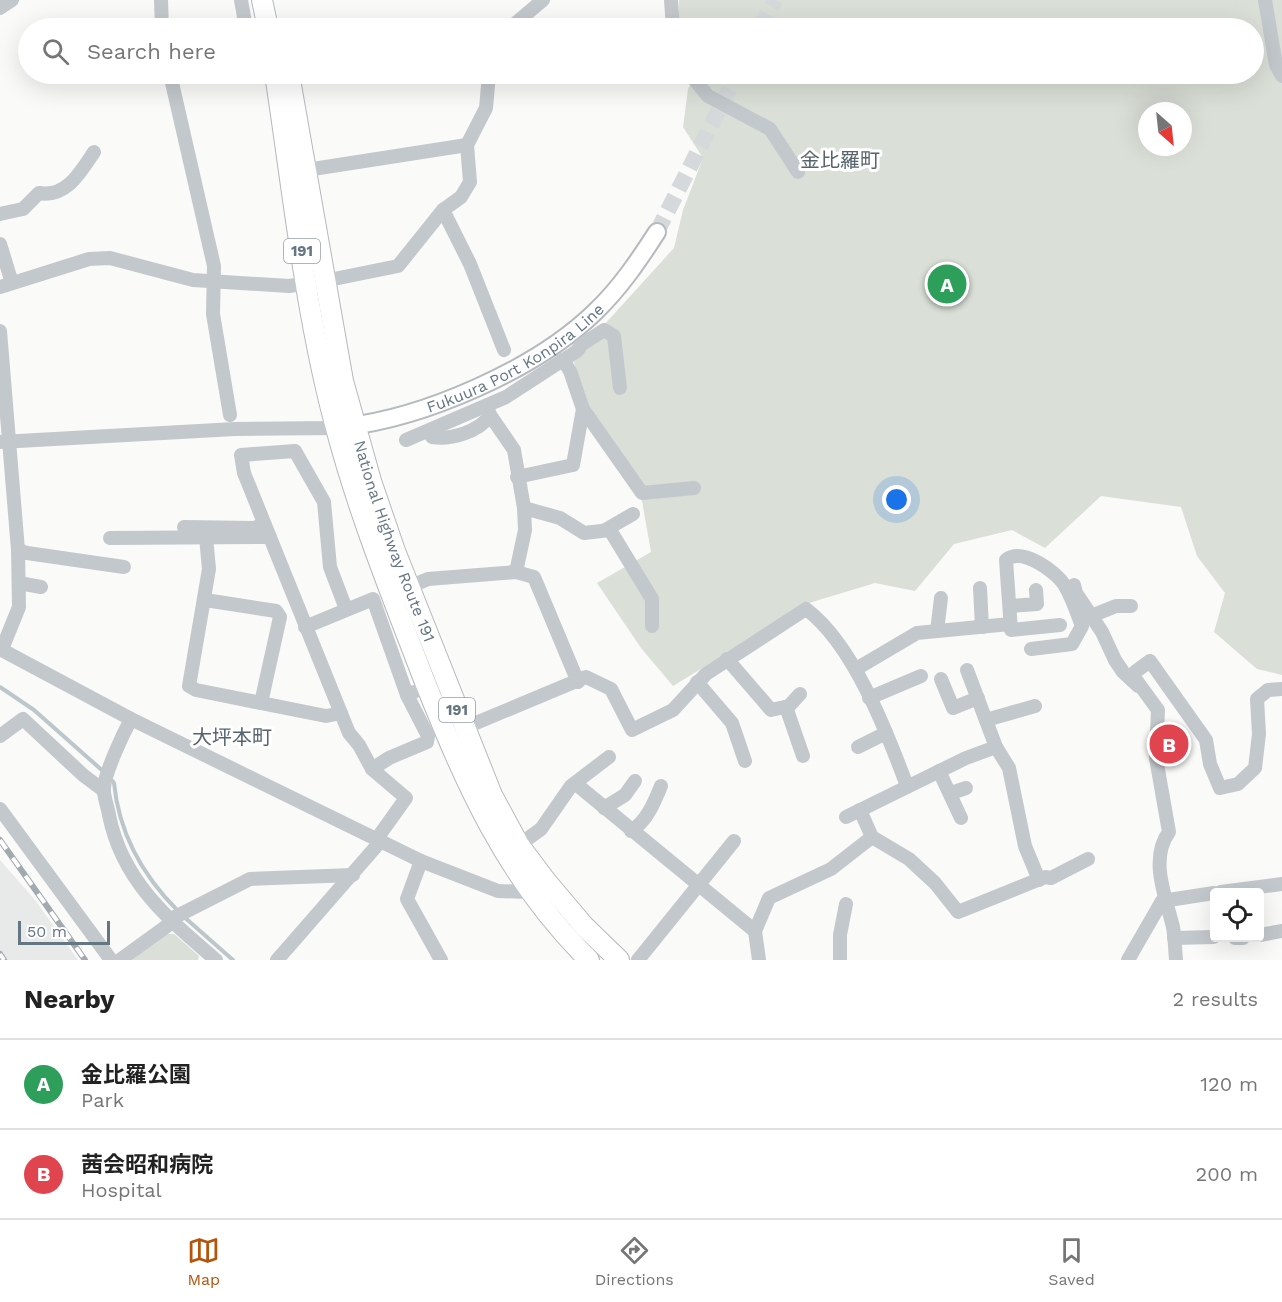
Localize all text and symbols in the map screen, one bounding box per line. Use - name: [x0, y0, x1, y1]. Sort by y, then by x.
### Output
- search box: [18, 18, 1264, 84]
- icon: search: [39, 35, 72, 68]
- text: Search here: [87, 39, 216, 64]
- north arrow: [1138, 102, 1192, 156]
- district label: 金比羅町: [800, 148, 880, 172]
- road number: 191: [284, 239, 320, 263]
- pin: A: [928, 262, 966, 306]
- street label: Fukuura Port Konpira Line: [424, 299, 608, 416]
- street label: National Highway Route 191: [351, 438, 440, 644]
- your location: [882, 485, 911, 514]
- road number: 191: [439, 698, 475, 722]
- pin: B: [1150, 722, 1188, 766]
- district label: 大坪本町: [192, 725, 272, 749]
- map controls: [1210, 888, 1264, 942]
- button: locate: [1210, 888, 1264, 942]
- scale bar: [18, 918, 110, 946]
- text: 50 m: [27, 922, 67, 941]
- text: Nearby: [24, 984, 115, 1014]
- text: 2 results: [1173, 987, 1258, 1011]
- text: 金比羅公園: [81, 1062, 191, 1087]
- text: A: [37, 1072, 50, 1096]
- text: 120 m: [1200, 1072, 1258, 1096]
- text: Park: [81, 1088, 124, 1112]
- text: 茜会昭和病院: [81, 1152, 213, 1177]
- text: B: [37, 1162, 50, 1186]
- text: 200 m: [1196, 1162, 1258, 1186]
- text: Hospital: [81, 1178, 162, 1202]
- tab: Map: [187, 1234, 220, 1289]
- tab: Directions: [595, 1234, 674, 1289]
- tab: Saved: [1048, 1234, 1095, 1289]

